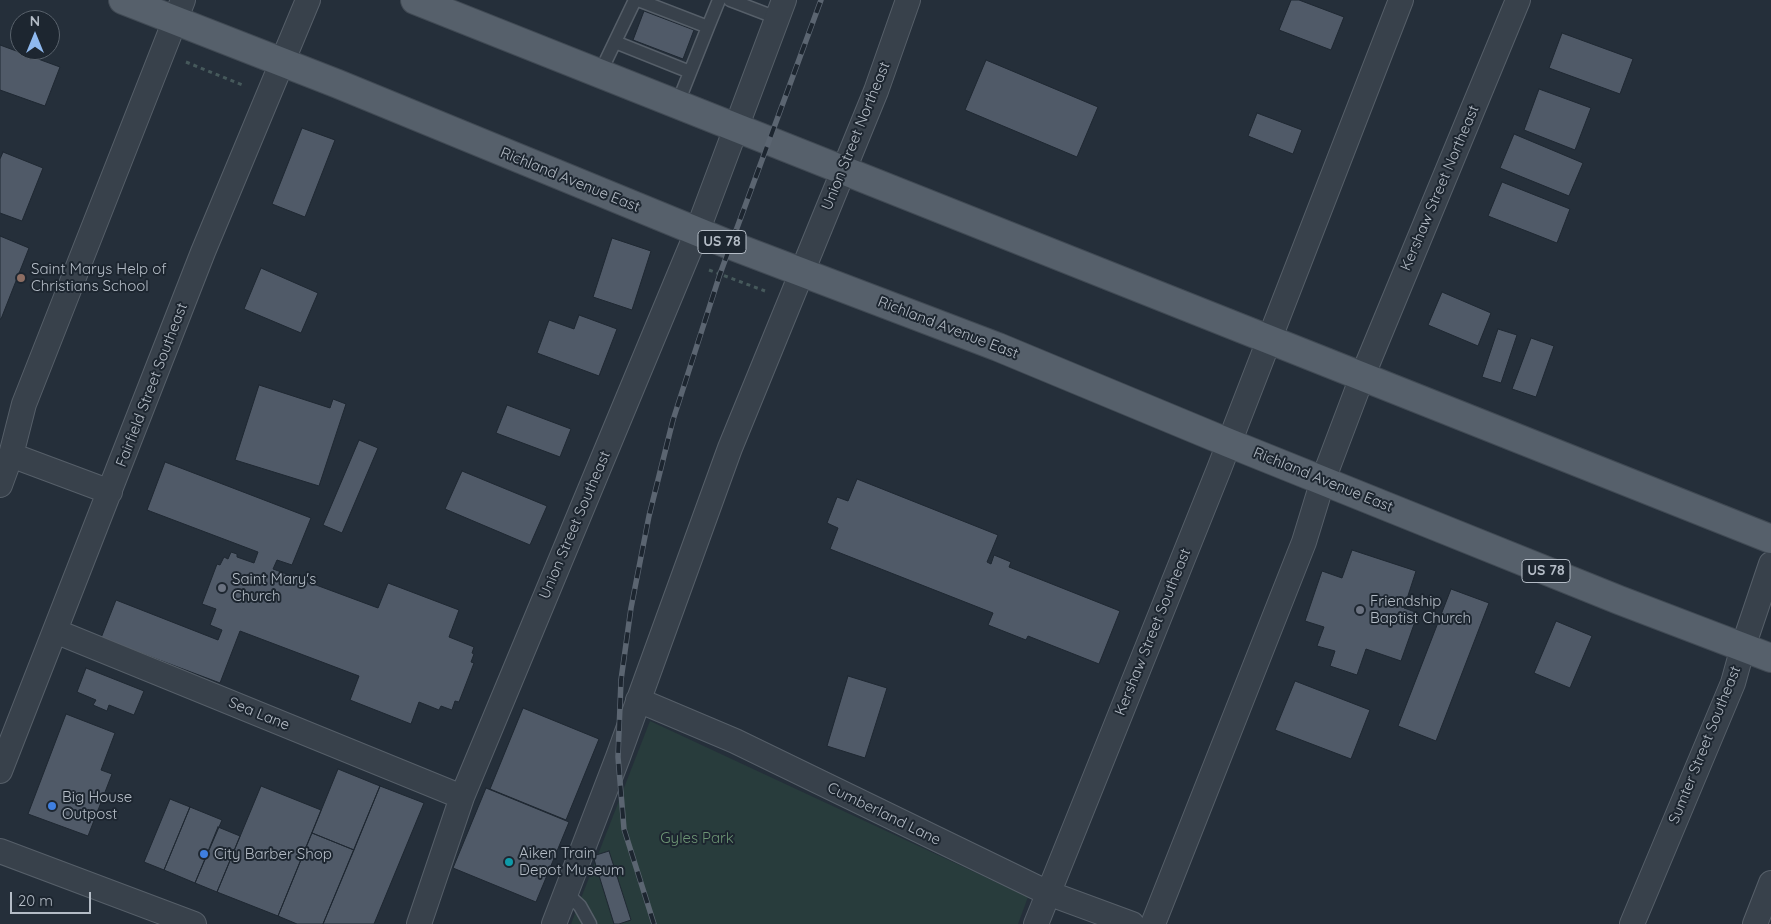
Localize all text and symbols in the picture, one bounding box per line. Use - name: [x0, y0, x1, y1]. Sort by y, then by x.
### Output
- north arrow: [10, 10, 60, 60]
- text: N: [30, 12, 40, 30]
- street label: Union Street Northeast: [818, 59, 894, 213]
- street label: Kershaw Street Northeast: [1397, 102, 1483, 274]
- street label: Richland Avenue East: [498, 144, 642, 216]
- road number: US 78: [698, 230, 746, 253]
- place label: Saint Marys Help of Christians School: [31, 260, 167, 295]
- marker: Saint Marys Help of Christians School: [15, 272, 27, 284]
- street label: Richland Avenue East: [875, 293, 1021, 363]
- street label: Fairfield Street Southeast: [112, 300, 192, 470]
- street label: Richland Avenue East: [1251, 444, 1395, 516]
- street label: Union Street Southeast: [536, 448, 614, 602]
- street label: Kershaw Street Southeast: [1111, 546, 1195, 718]
- road number: US 78: [1522, 560, 1570, 582]
- place label: Saint Mary's Church: [232, 570, 316, 605]
- marker: Saint Mary's Church: [216, 582, 228, 594]
- place label: Friendship Baptist Church: [1370, 592, 1471, 627]
- marker: Friendship Baptist Church: [1354, 604, 1366, 616]
- street label: Sumter Street Southeast: [1665, 664, 1745, 826]
- street label: Sea Lane: [226, 694, 292, 734]
- street label: Cumberland Lane: [824, 779, 944, 849]
- place label: Big House Outpost: [62, 788, 132, 823]
- marker: Big House Outpost: [46, 800, 58, 812]
- park label: Gyles Park: [660, 829, 734, 847]
- place label: Aiken Train Depot Museum: [519, 844, 624, 879]
- place label: City Barber Shop: [214, 845, 332, 863]
- marker: City Barber Shop: [198, 848, 210, 860]
- marker: Aiken Train Depot Museum: [503, 856, 515, 868]
- scale bar: [12, 882, 94, 914]
- text: 20 m: [18, 891, 53, 910]

